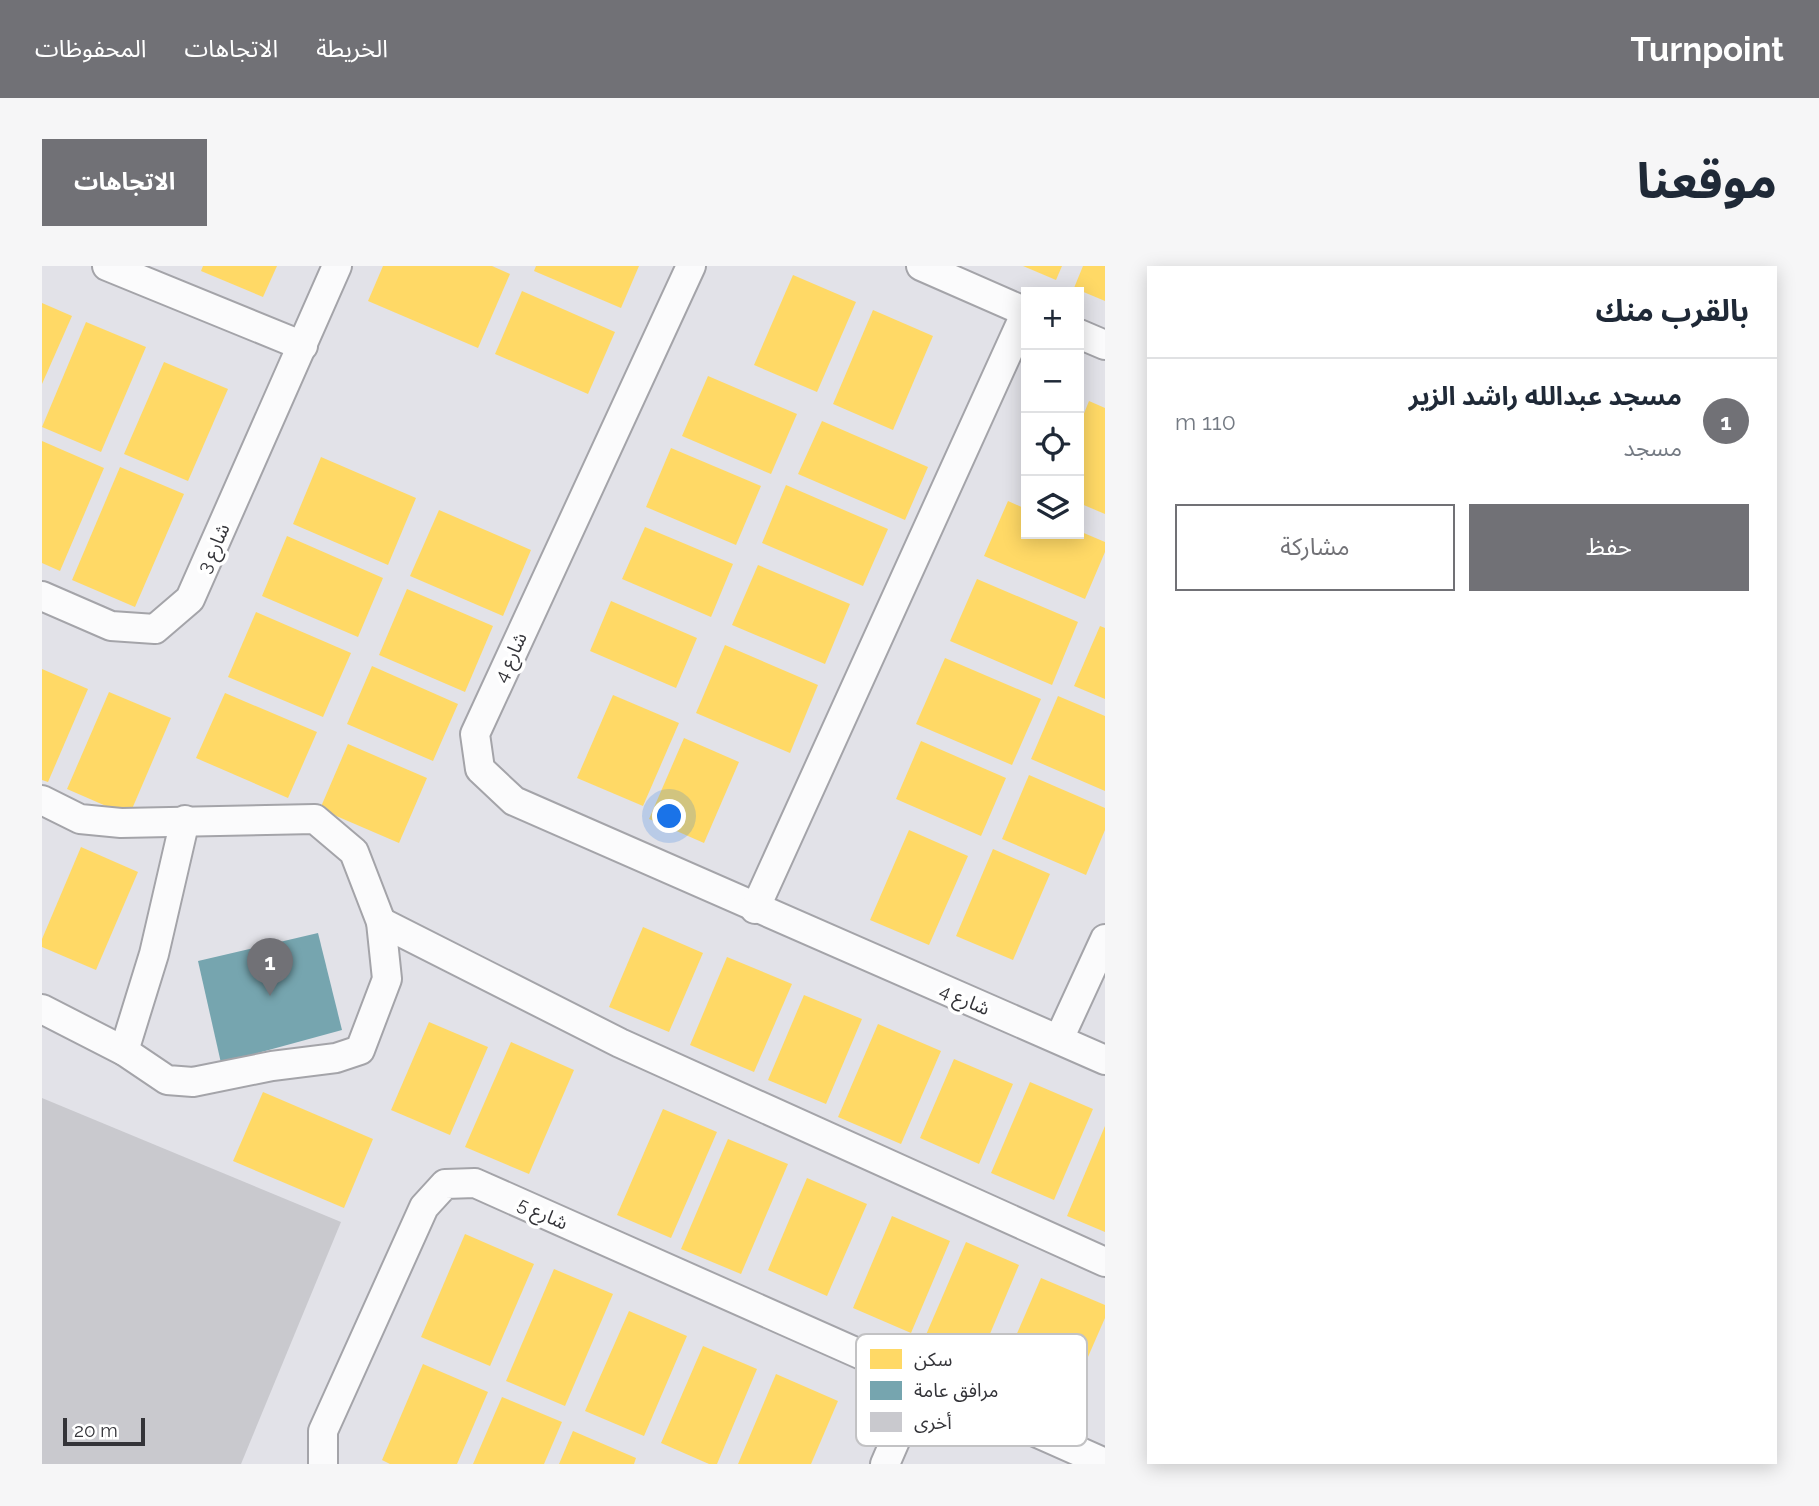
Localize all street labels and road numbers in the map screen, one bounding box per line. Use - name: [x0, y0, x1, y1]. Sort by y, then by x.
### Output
- street label: شارع 3: [192, 520, 236, 577]
- street label: شارع 4: [489, 629, 534, 687]
- street label: شارع 4: [935, 979, 993, 1022]
- street label: شارع 5: [513, 1192, 571, 1236]

